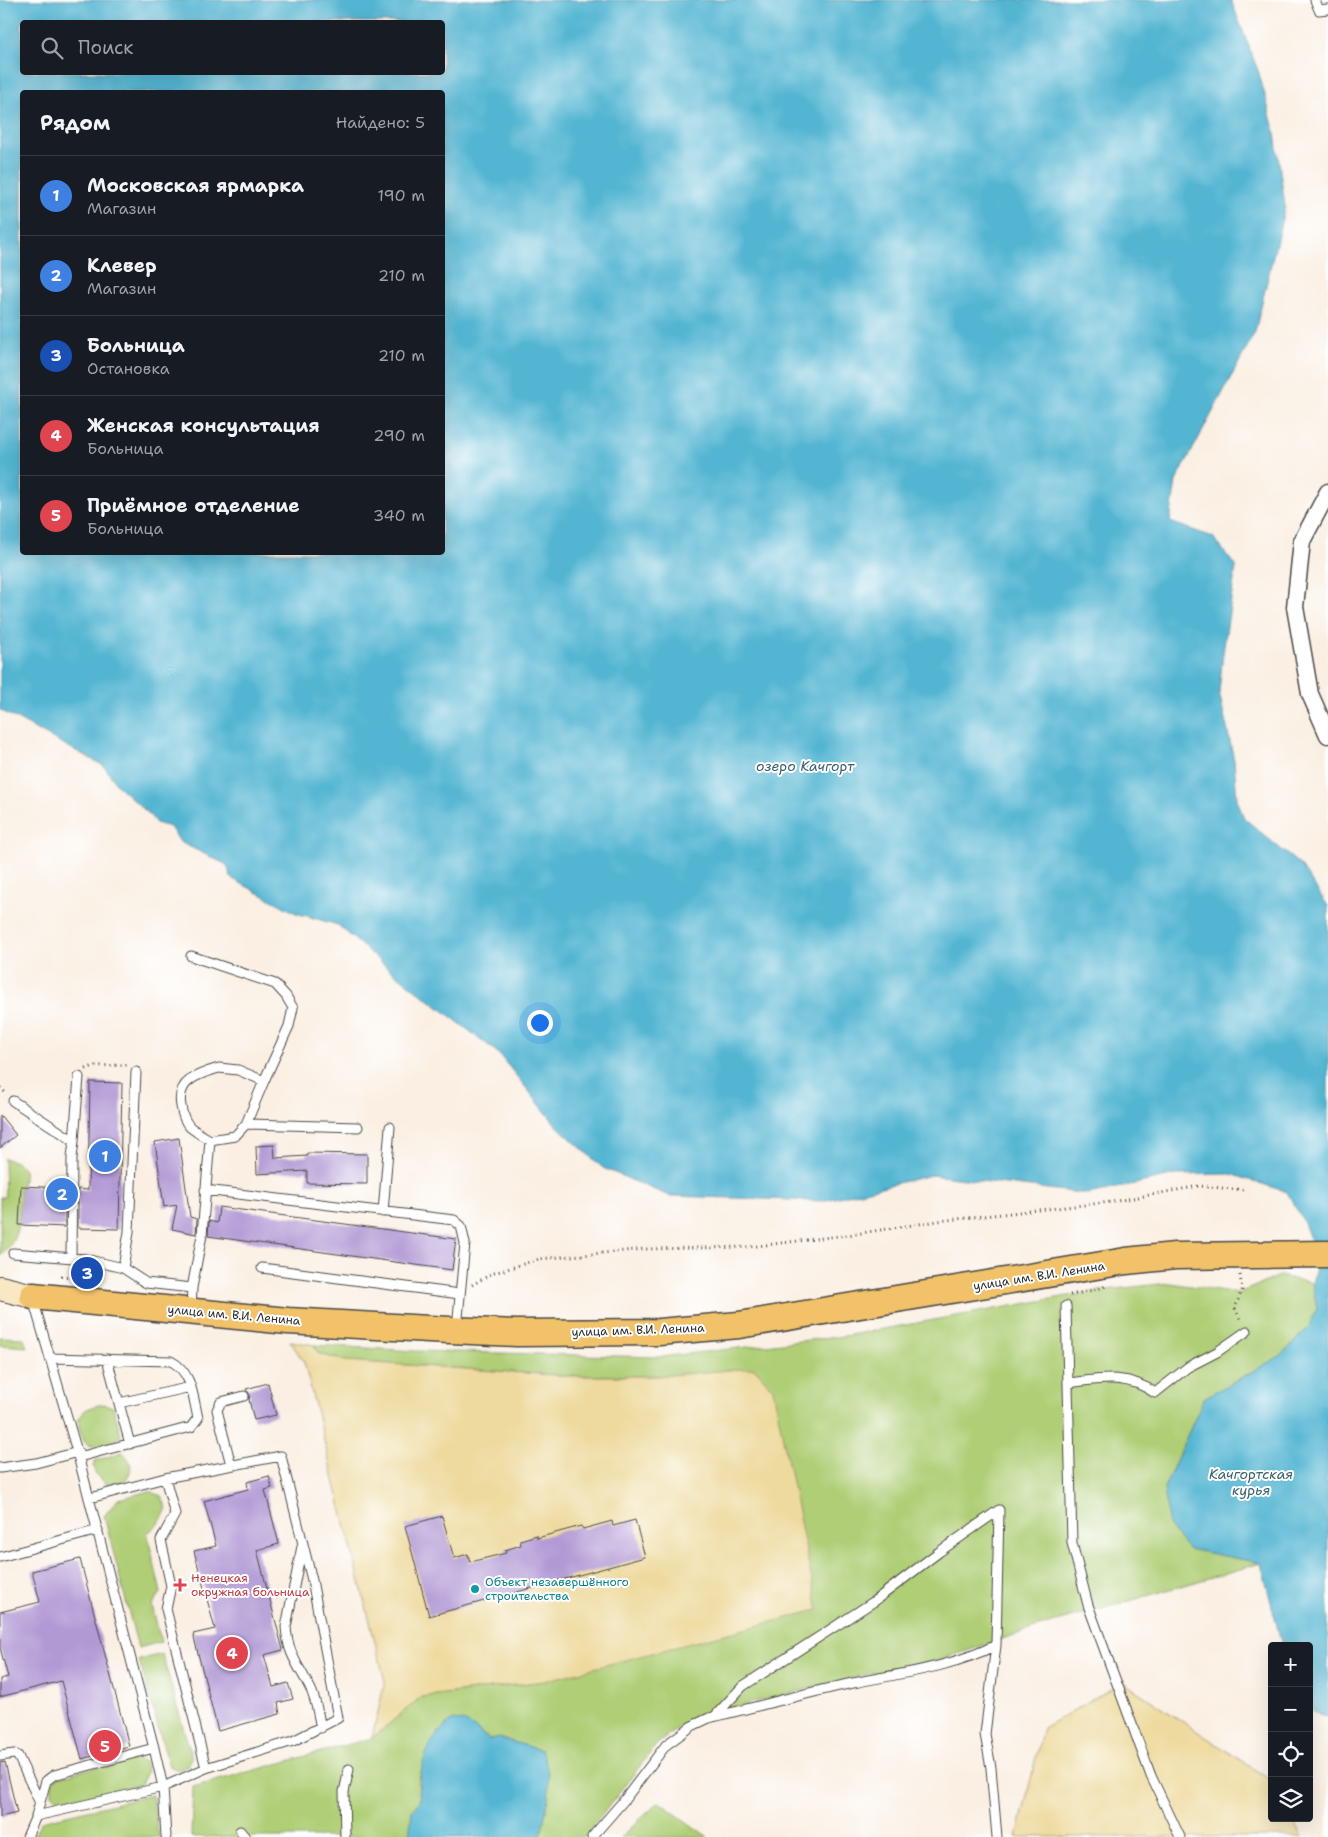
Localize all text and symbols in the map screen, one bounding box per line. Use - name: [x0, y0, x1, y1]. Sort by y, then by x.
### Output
- search box: [20, 20, 445, 75]
- icon: search: [38, 34, 66, 62]
- text: Поиск: [78, 35, 133, 60]
- text: Рядом: [40, 109, 110, 137]
- text: Найдено: 5: [336, 112, 425, 133]
- text: Московская ярмарка: [87, 173, 304, 198]
- text: 1: [52, 185, 60, 206]
- text: 190 m: [378, 185, 425, 206]
- text: Магазин: [87, 198, 156, 219]
- text: Клевер: [87, 253, 157, 278]
- text: 2: [50, 265, 62, 286]
- text: 210 m: [378, 265, 425, 286]
- text: Магазин: [87, 278, 156, 299]
- text: Больница: [87, 333, 185, 358]
- text: 3: [50, 345, 62, 366]
- text: 210 m: [378, 345, 425, 366]
- text: Остановка: [87, 358, 170, 379]
- text: Женская консультация: [87, 413, 320, 438]
- text: 4: [50, 425, 62, 446]
- text: 290 m: [373, 425, 425, 446]
- text: Больница: [87, 438, 163, 459]
- text: Приёмное отделение: [87, 493, 300, 518]
- text: 5: [51, 505, 61, 526]
- text: 340 m: [373, 505, 425, 526]
- text: Больница: [87, 518, 163, 539]
- water label: озеро Качгорт: [756, 757, 855, 775]
- your location: [527, 1010, 553, 1036]
- pin: 1: [89, 1137, 121, 1175]
- pin: 2: [46, 1175, 78, 1213]
- pin: 3: [71, 1254, 103, 1292]
- street label: улица им. В.И. Ленина: [972, 1258, 1107, 1294]
- street label: улица им. В.И. Ленина: [167, 1301, 302, 1329]
- street label: улица им. В.И. Ленина: [571, 1320, 705, 1340]
- water label: Качгортская курья: [1209, 1465, 1293, 1499]
- place label: Ненецкая окружная больница: [191, 1570, 310, 1600]
- place label: Объект незавершённого строительства: [485, 1574, 629, 1604]
- marker: Ненецкая окружная больница: [173, 1578, 187, 1592]
- marker: Объект незавершённого строительства: [469, 1583, 481, 1595]
- pin: 4: [216, 1634, 248, 1672]
- map controls: [1268, 1642, 1313, 1822]
- button: +: [1268, 1642, 1313, 1687]
- button: −: [1268, 1687, 1313, 1732]
- pin: 5: [89, 1727, 121, 1765]
- button: locate: [1268, 1732, 1313, 1777]
- button: layers: [1268, 1777, 1313, 1822]

